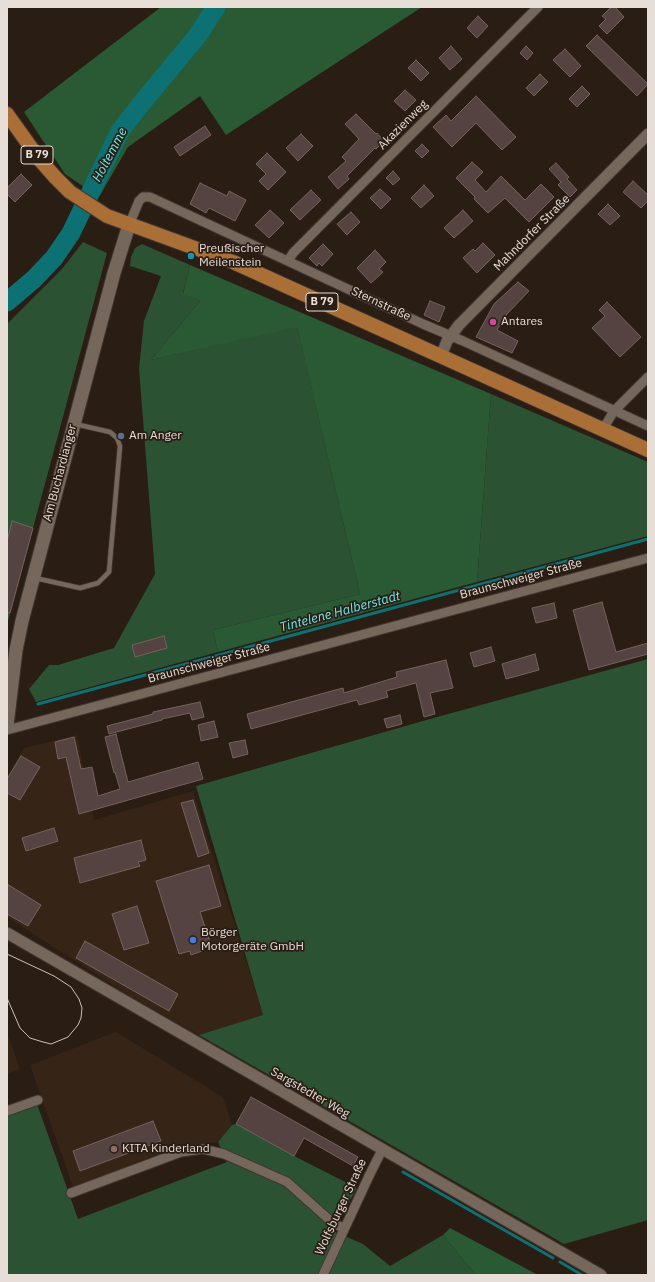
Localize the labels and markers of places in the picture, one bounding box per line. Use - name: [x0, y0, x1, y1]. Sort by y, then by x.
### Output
- place label: Preußischer Meilenstein: [199, 242, 264, 270]
- marker: Preußischer Meilenstein: [186, 251, 196, 261]
- place label: Antares: [501, 315, 543, 329]
- marker: Antares: [488, 317, 498, 327]
- place label: Am Anger: [129, 429, 182, 443]
- marker: Am Anger: [116, 431, 126, 441]
- place label: Börger Motorgeräte GmbH: [201, 926, 304, 954]
- marker: Börger Motorgeräte GmbH: [188, 935, 198, 945]
- place label: KITA Kinderland: [122, 1142, 210, 1156]
- marker: KITA Kinderland: [109, 1144, 119, 1154]

